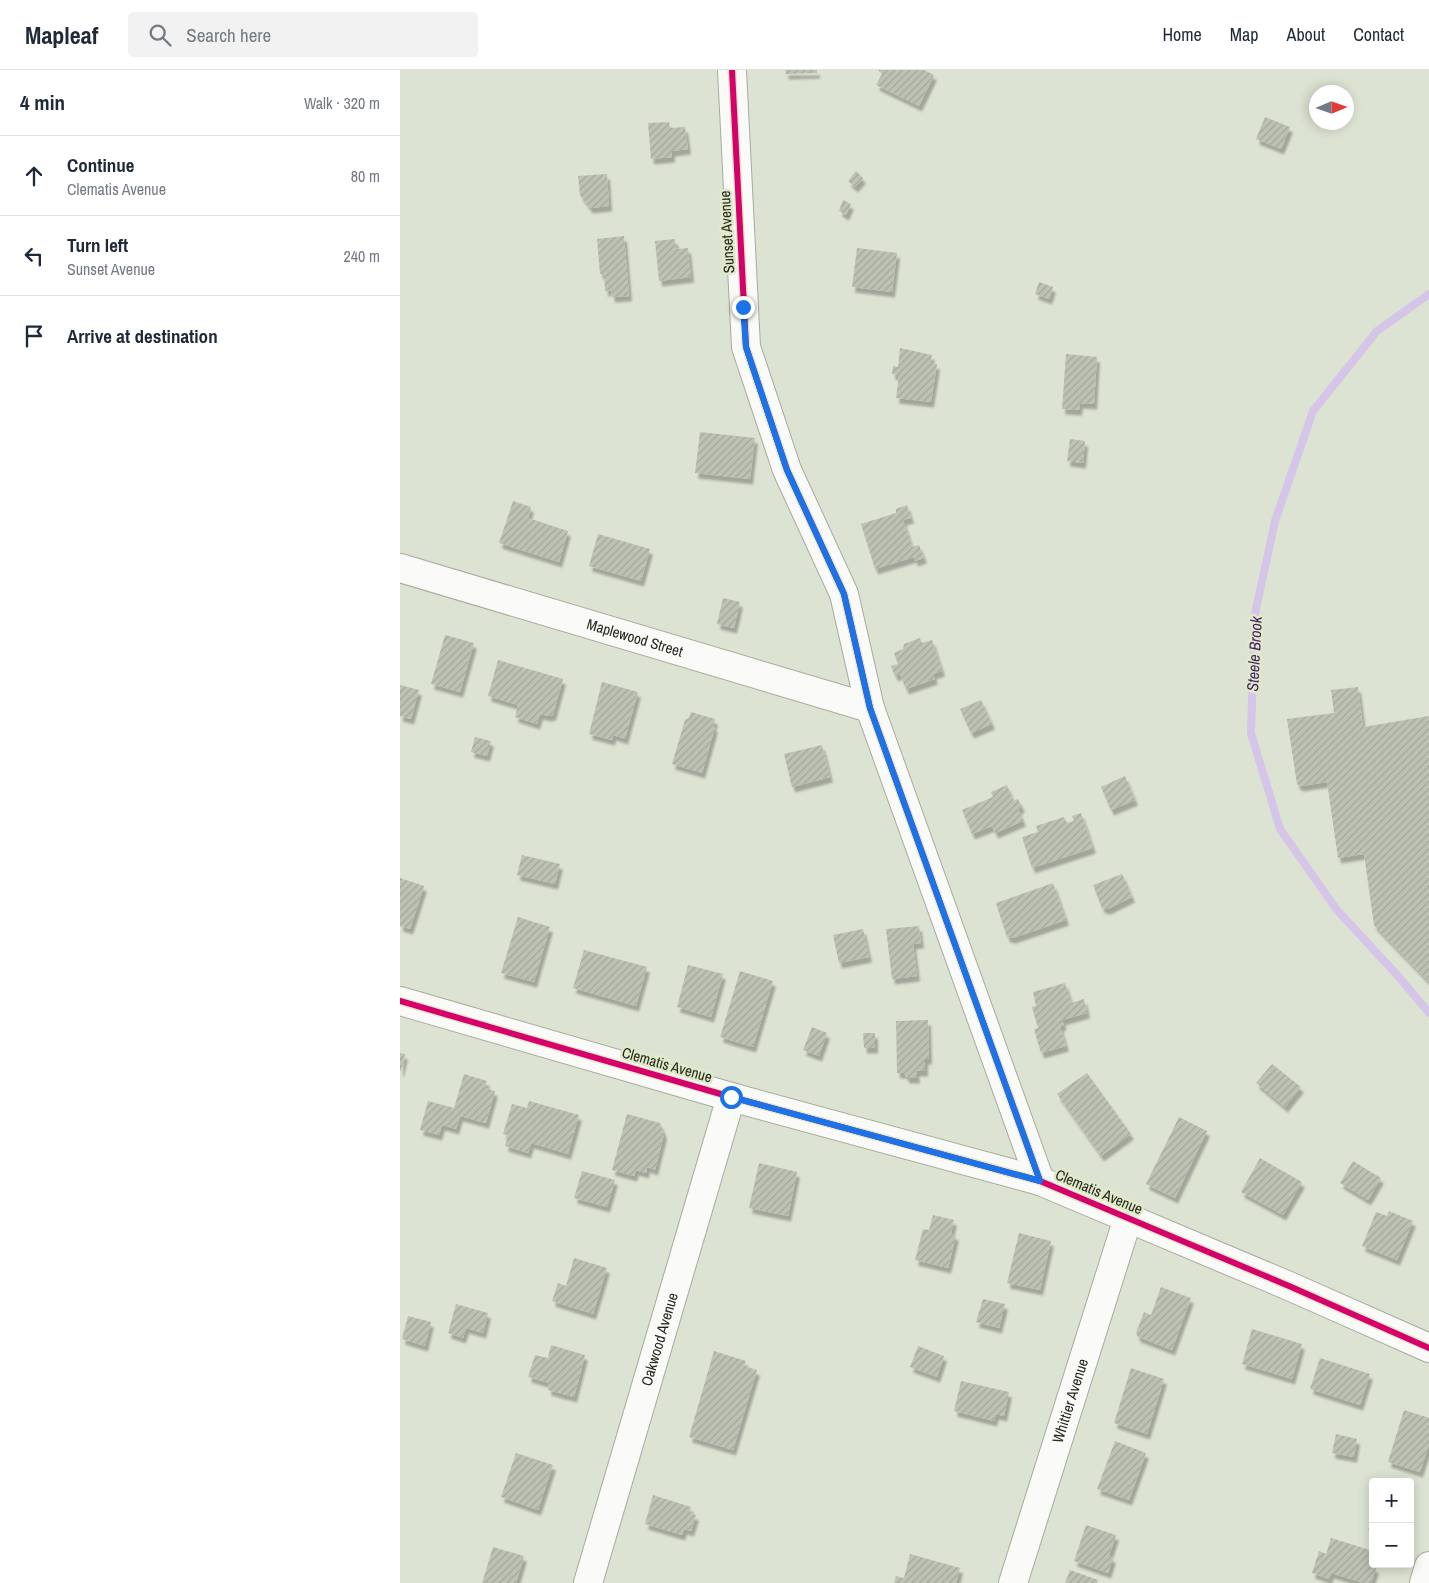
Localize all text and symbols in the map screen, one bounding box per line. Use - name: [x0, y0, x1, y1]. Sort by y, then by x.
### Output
- search box: [128, 12, 478, 57]
- text: Mapleaf: [25, 19, 98, 51]
- icon: search: [146, 21, 174, 49]
- text: Search here: [186, 22, 271, 48]
- text: Home: [1162, 22, 1202, 47]
- text: Map: [1230, 22, 1259, 47]
- text: About: [1287, 22, 1325, 47]
- text: Contact: [1353, 22, 1404, 47]
- north arrow: [1309, 85, 1354, 130]
- text: 4 min: [20, 88, 65, 117]
- text: Walk · 320 m: [304, 92, 380, 114]
- text: Continue: [67, 152, 135, 178]
- icon: ahead: [20, 162, 48, 190]
- text: 80 m: [351, 165, 380, 187]
- text: Clematis Avenue: [67, 178, 166, 200]
- street label: Sunset Avenue: [714, 190, 739, 274]
- text: Turn left: [67, 232, 128, 258]
- icon: left: [20, 242, 48, 270]
- text: 240 m: [344, 245, 380, 267]
- text: Sunset Avenue: [67, 258, 155, 280]
- route end: [732, 296, 755, 319]
- icon: arrive: [20, 322, 48, 350]
- text: Arrive at destination: [67, 323, 218, 349]
- street label: Maplewood Street: [584, 613, 686, 662]
- water label: Steele Brook: [1241, 615, 1267, 692]
- street label: Clematis Avenue: [620, 1042, 715, 1087]
- route start: [720, 1086, 743, 1109]
- street label: Clematis Avenue: [1052, 1164, 1146, 1219]
- street label: Oakwood Avenue: [636, 1290, 683, 1388]
- street label: Whittier Avenue: [1047, 1356, 1093, 1446]
- map controls: [1369, 1478, 1414, 1568]
- button: +: [1369, 1478, 1414, 1523]
- button: −: [1369, 1523, 1414, 1568]

